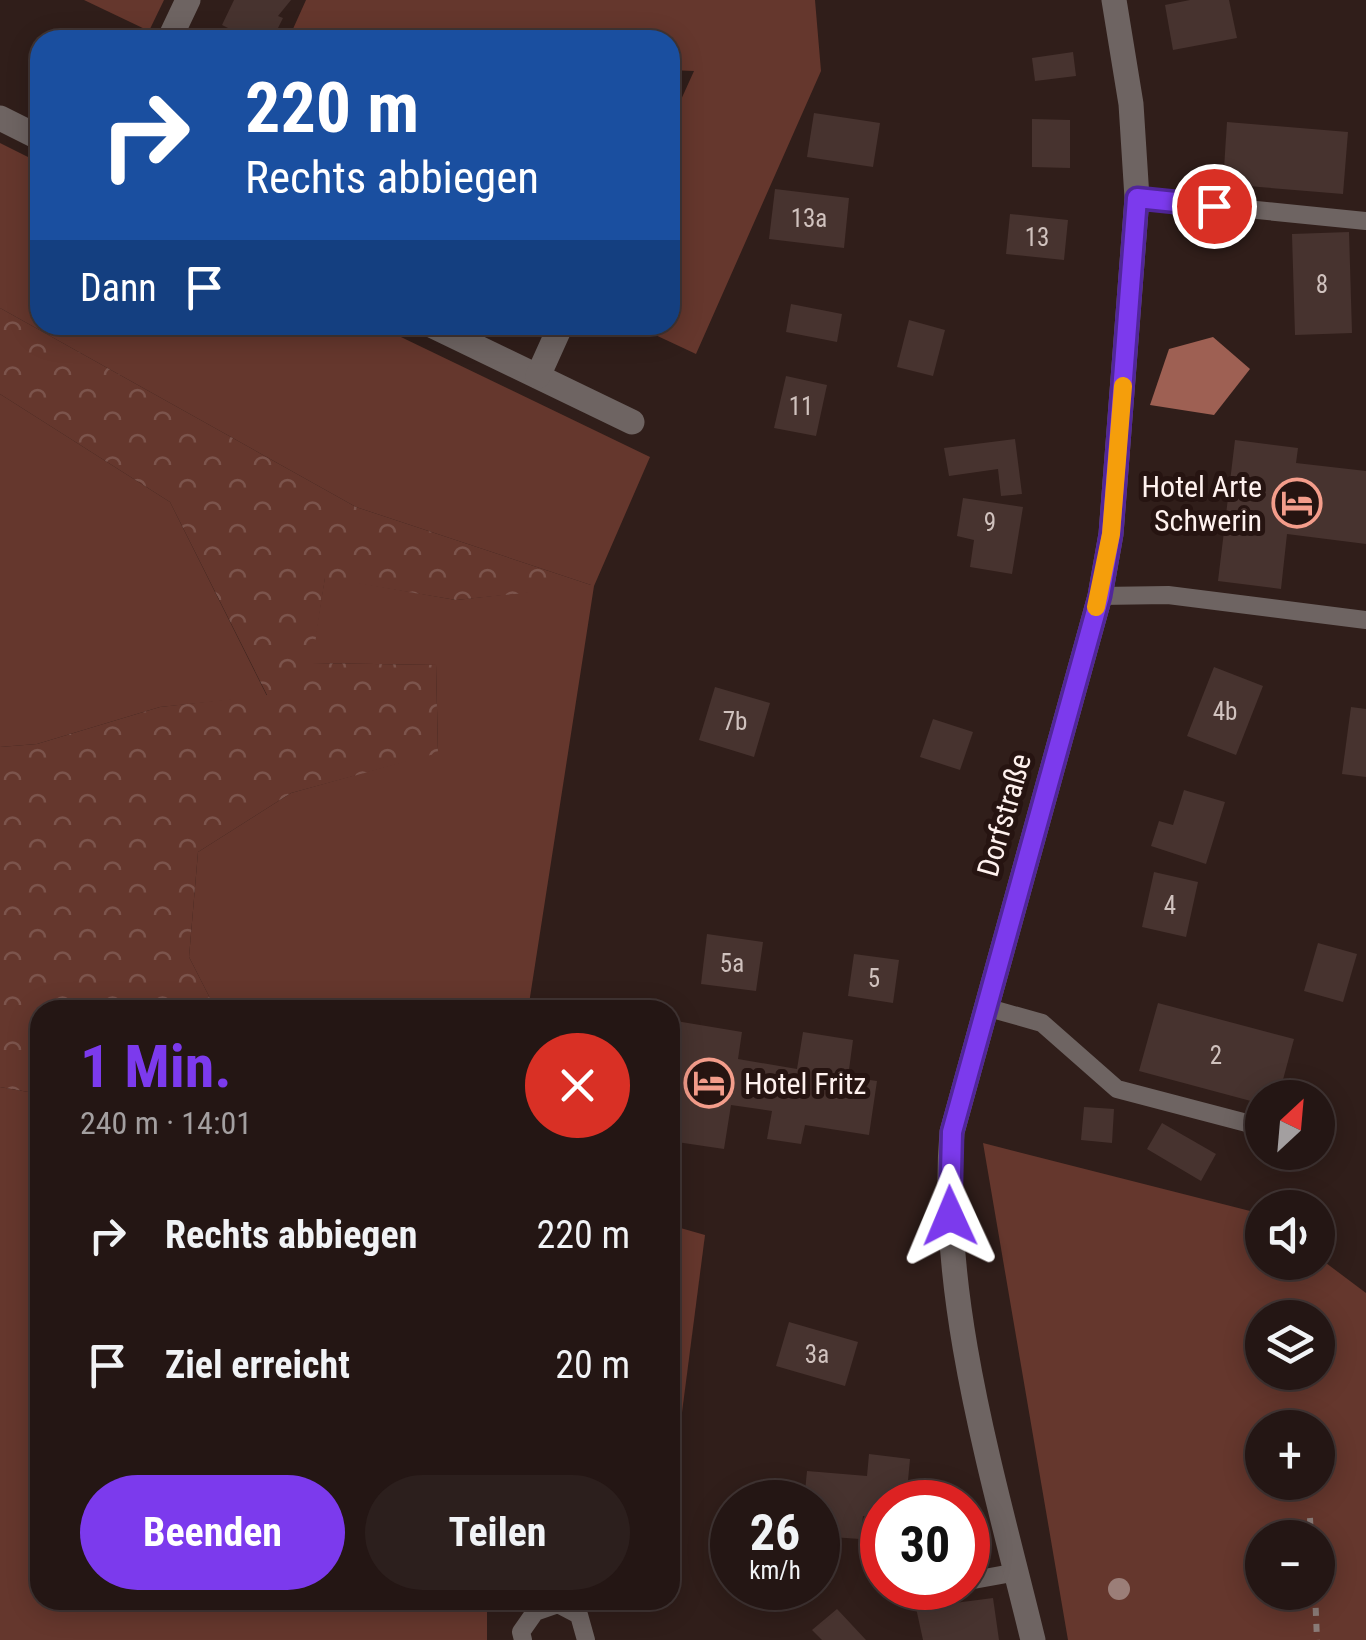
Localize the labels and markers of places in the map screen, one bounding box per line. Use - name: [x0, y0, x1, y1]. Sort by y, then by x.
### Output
- pin: [1172, 164, 1257, 249]
- place label: Hotel Arte Schwerin: [1142, 469, 1262, 538]
- hotel icon: Hotel Arte Schwerin: [1271, 477, 1323, 529]
- hotel icon: Hotel Fritz: [683, 1057, 735, 1109]
- place label: Hotel Fritz: [744, 1066, 867, 1101]

